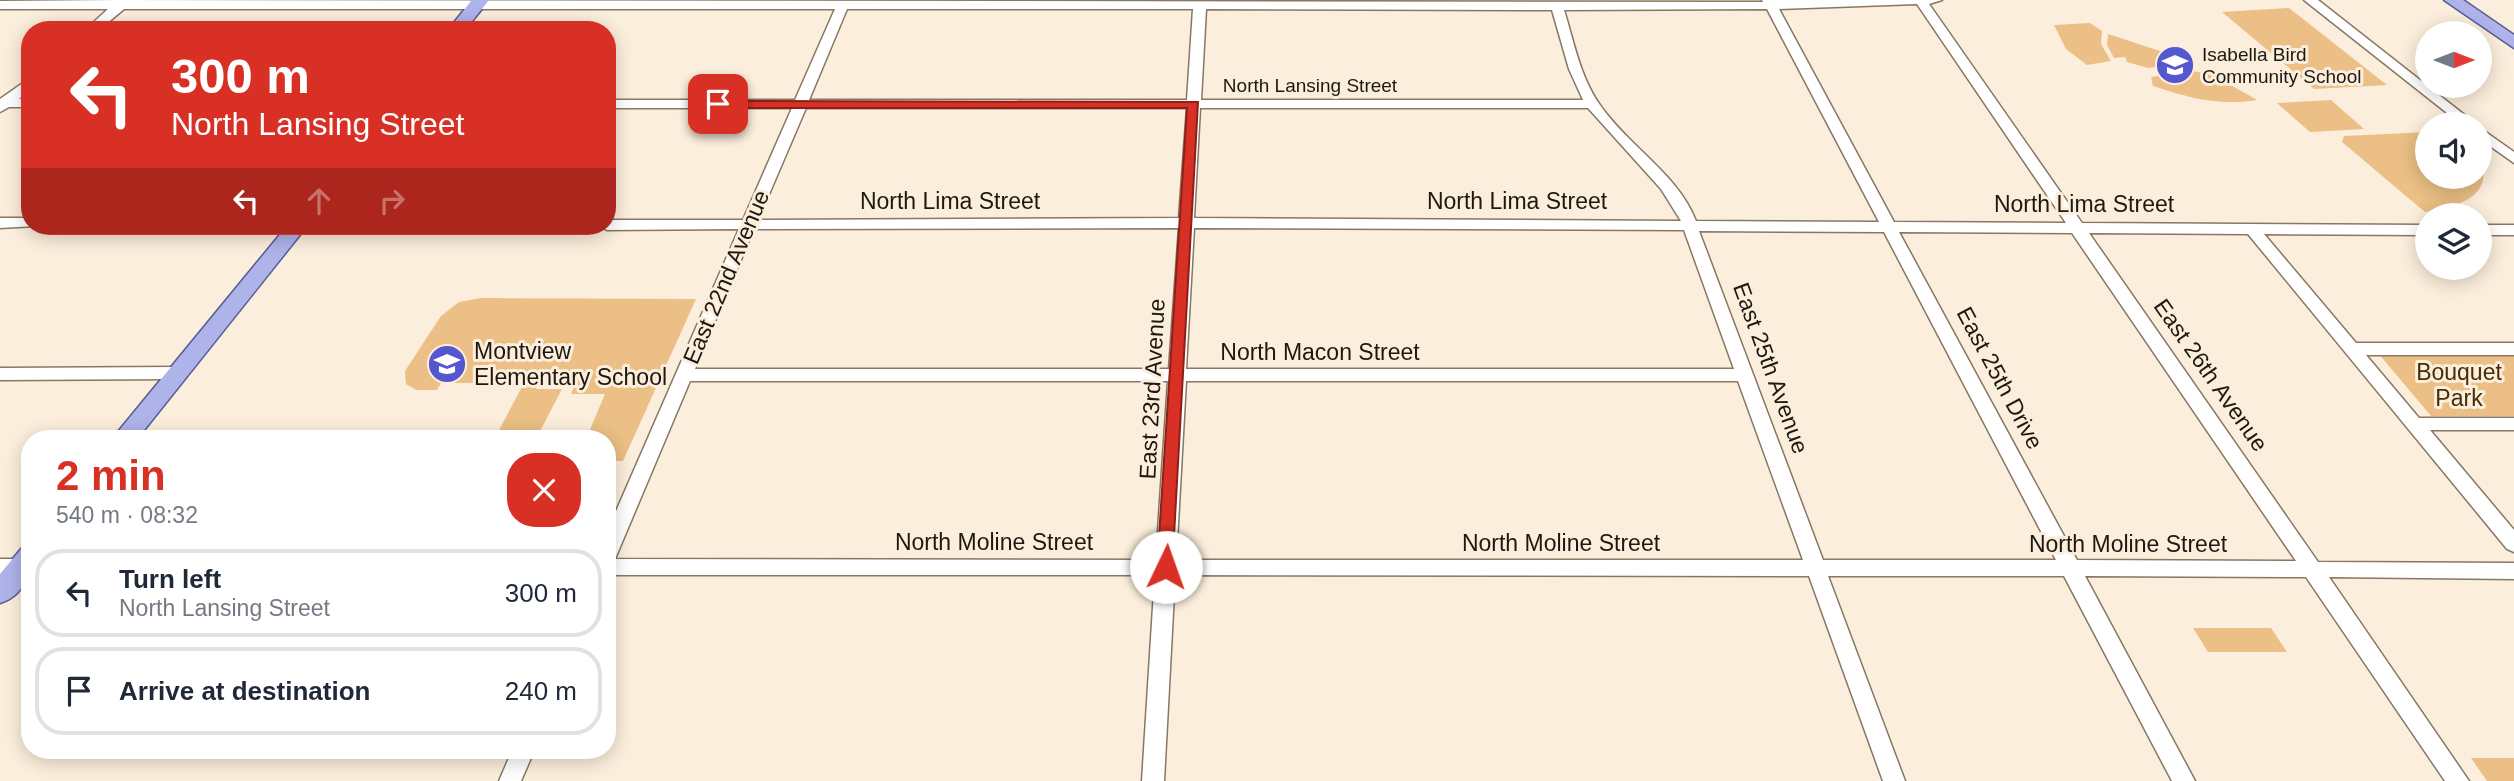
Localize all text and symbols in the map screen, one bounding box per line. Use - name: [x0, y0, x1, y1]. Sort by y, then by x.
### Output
- north arrow: [2415, 21, 2492, 98]
- map controls: [2415, 21, 2492, 280]
- school or university icon: Isabella Bird Community School: [2154, 44, 2196, 86]
- place label: Isabella Bird Community School: [2202, 44, 2361, 87]
- icon: left: [56, 49, 147, 140]
- text: 300 m: [171, 49, 310, 103]
- pin: [688, 74, 748, 134]
- street label: North Lansing Street: [1223, 75, 1398, 96]
- icon: arrive: [699, 85, 737, 123]
- text: North Lansing Street: [171, 106, 465, 142]
- button: sound: [2415, 112, 2492, 189]
- icon: left: [227, 182, 265, 220]
- icon: ahead: [300, 182, 338, 220]
- icon: right: [373, 182, 411, 220]
- street label: East 22nd Avenue: [678, 186, 774, 368]
- street label: North Lima Street: [860, 188, 1041, 214]
- street label: North Lima Street: [1427, 188, 1608, 214]
- street label: North Lima Street: [1994, 191, 2175, 217]
- button: layers: [2415, 203, 2492, 280]
- street label: East 25th Avenue: [1728, 279, 1814, 457]
- street label: East 26th Avenue: [2149, 294, 2273, 456]
- street label: East 23rd Avenue: [1134, 298, 1170, 480]
- street label: East 25th Drive: [1952, 302, 2048, 454]
- place label: Montview Elementary School: [474, 338, 667, 390]
- street label: North Macon Street: [1220, 339, 1420, 365]
- school or university icon: Montview Elementary School: [426, 343, 468, 385]
- park label: Bouquet Park: [2416, 359, 2502, 411]
- text: 2 min: [56, 452, 166, 499]
- button: close: [507, 453, 581, 527]
- text: 540 m · 08:32: [56, 502, 198, 528]
- street label: North Moline Street: [895, 529, 1094, 555]
- position arrow: [1129, 530, 1203, 604]
- street label: North Moline Street: [1462, 530, 1661, 556]
- street label: North Moline Street: [2029, 531, 2228, 557]
- text: Turn left: [119, 564, 221, 594]
- icon: left: [60, 574, 98, 612]
- text: 300 m: [505, 578, 577, 608]
- text: North Lansing Street: [119, 595, 330, 621]
- icon: arrive: [60, 672, 98, 710]
- text: Arrive at destination: [119, 676, 370, 706]
- text: 240 m: [505, 676, 577, 706]

